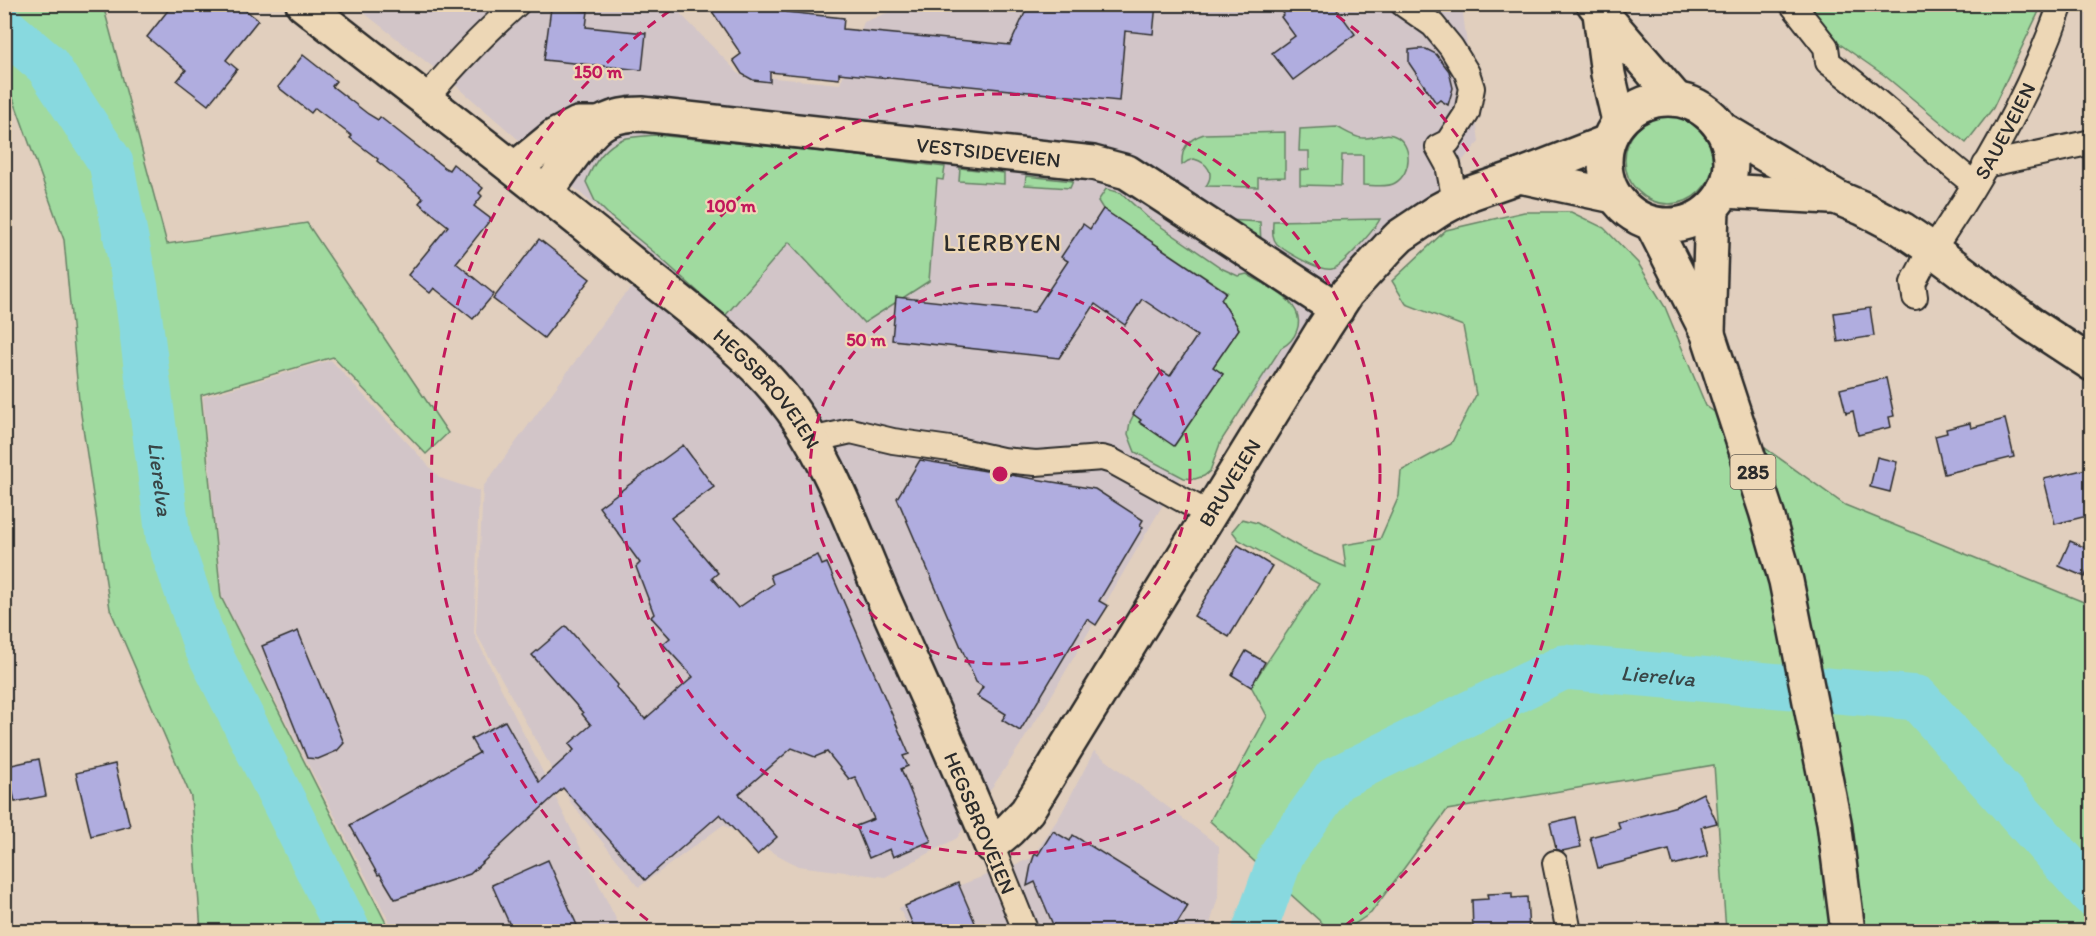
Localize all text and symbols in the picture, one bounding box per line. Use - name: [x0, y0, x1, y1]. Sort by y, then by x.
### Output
- text: 150 m: [574, 61, 623, 83]
- street label: SAUEVEIEN: [1968, 78, 2040, 184]
- street label: VESTSIDEVEIEN: [915, 131, 1062, 172]
- text: 100 m: [706, 195, 757, 217]
- district label: LIERBYEN: [943, 228, 1063, 257]
- street label: HEGSBROVEIEN: [709, 322, 826, 453]
- text: 50 m: [846, 329, 887, 351]
- street label: BRUVEIEN: [1193, 434, 1265, 531]
- water label: Lierelva: [143, 441, 179, 518]
- road number: 285: [1730, 455, 1776, 489]
- centre of rings: [990, 464, 1010, 484]
- water label: Lierelva: [1620, 659, 1697, 692]
- street label: HEGSBROVEIEN: [939, 748, 1021, 898]

